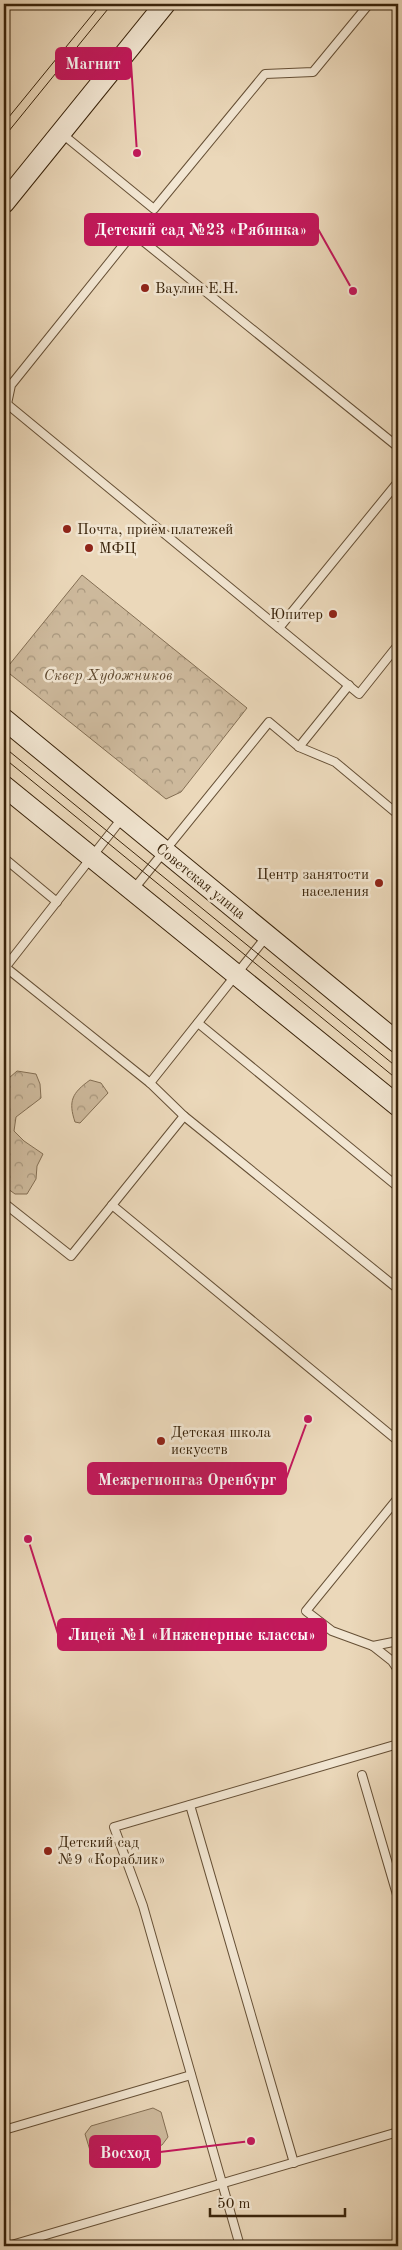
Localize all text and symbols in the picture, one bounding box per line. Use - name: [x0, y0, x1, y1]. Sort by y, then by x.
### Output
- callout: Магнит: [56, 48, 131, 79]
- text: Магнит: [65, 57, 121, 73]
- callout: Детский сад №23 «Рябинка»: [85, 214, 318, 245]
- text: Детский сад №23 «Рябинка»: [95, 223, 307, 239]
- marker: Ваулин Е.Н.: [139, 282, 151, 294]
- place label: Ваулин Е.Н.: [155, 282, 239, 297]
- marker: Почта, приём платежей: [61, 523, 73, 535]
- place label: Почта, приём платежей: [77, 523, 233, 538]
- marker: МФЦ: [83, 542, 95, 554]
- place label: МФЦ: [99, 542, 136, 557]
- place label: Юпитер: [270, 608, 323, 623]
- marker: Юпитер: [327, 608, 339, 620]
- park label: Сквер Художников: [44, 669, 172, 684]
- street label: Советская улица: [152, 842, 248, 923]
- place label: Центр занятости населения: [257, 868, 369, 900]
- marker: Центр занятости населения: [373, 877, 385, 889]
- place label: Детская школа искусств: [171, 1426, 272, 1458]
- marker: Детская школа искусств: [155, 1435, 167, 1447]
- callout: Межрегионгаз Оренбург: [88, 1463, 286, 1494]
- text: Межрегионгаз Оренбург: [98, 1473, 276, 1489]
- callout: Лицей №1 «Инженерные классы»: [58, 1619, 326, 1650]
- text: Лицей №1 «Инженерные классы»: [68, 1628, 316, 1644]
- place label: Детский сад №9 «Кораблик»: [58, 1836, 165, 1868]
- marker: Детский сад №9 «Кораблик»: [42, 1845, 54, 1857]
- callout: Восход: [90, 2136, 160, 2167]
- text: Восход: [100, 2146, 150, 2162]
- scale bar: [210, 2185, 344, 2217]
- text: 50 m: [217, 2197, 251, 2212]

